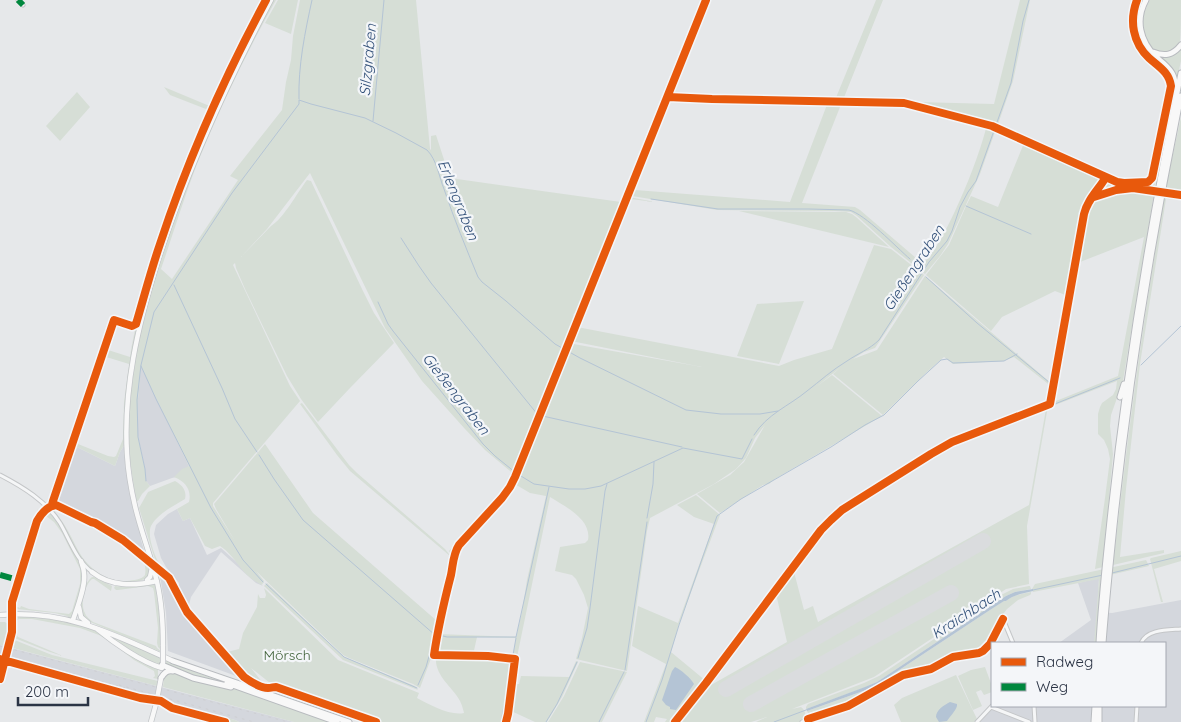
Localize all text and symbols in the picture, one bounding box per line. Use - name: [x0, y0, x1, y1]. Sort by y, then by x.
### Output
- water label: Silzgraben: [355, 23, 380, 97]
- water label: Erlengraben: [434, 157, 483, 243]
- water label: Gießengraben: [879, 221, 949, 314]
- water label: Gießengraben: [419, 349, 494, 439]
- water label: Kraichbach: [928, 584, 1004, 643]
- legend: [991, 642, 1166, 707]
- park label: Mörsch: [263, 646, 311, 664]
- text: Radweg: [1036, 652, 1093, 671]
- scale bar: [18, 674, 88, 706]
- text: Weg: [1036, 677, 1068, 696]
- text: 200 m: [25, 682, 69, 701]

